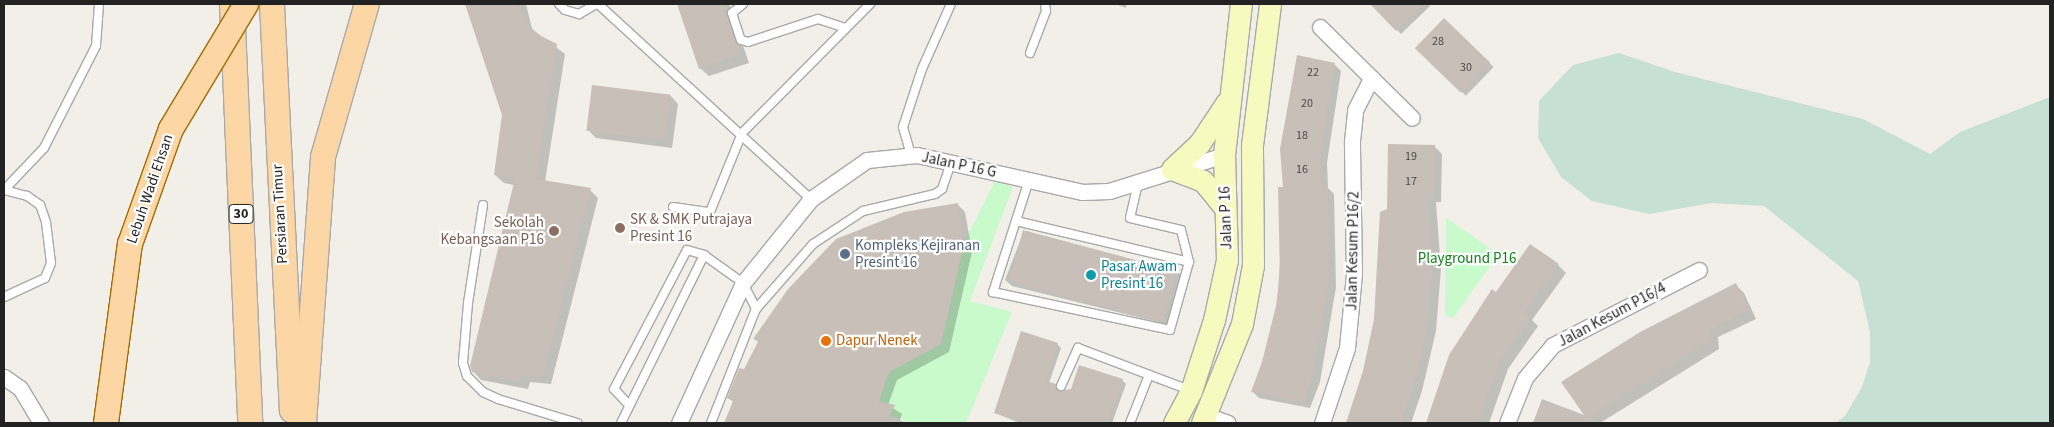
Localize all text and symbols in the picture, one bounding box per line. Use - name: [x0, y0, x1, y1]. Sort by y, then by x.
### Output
- house number: 28: [1432, 35, 1444, 49]
- house number: 30: [1460, 61, 1472, 75]
- house number: 22: [1307, 66, 1319, 80]
- house number: 20: [1301, 97, 1313, 111]
- house number: 18: [1296, 129, 1308, 143]
- street label: Lebuh Wadi Ehsan: [123, 132, 177, 246]
- street label: Jalan P 16 G: [920, 148, 998, 182]
- house number: 19: [1405, 150, 1417, 164]
- house number: 16: [1296, 163, 1308, 177]
- street label: Persiaran Timur: [268, 164, 292, 264]
- house number: 17: [1405, 175, 1417, 189]
- street label: Jalan P 16: [1216, 186, 1236, 250]
- street label: Jalan Kesum P16/2: [1343, 191, 1363, 311]
- road number: 30: [228, 202, 254, 225]
- place label: SK & SMK Putrajaya Presint 16: [630, 210, 752, 245]
- place label: Sekolah Kebangsaan P16: [441, 213, 544, 248]
- marker: SK & SMK Putrajaya Presint 16: [614, 222, 626, 234]
- marker: Sekolah Kebangsaan P16: [548, 225, 560, 237]
- place label: Kompleks Kejiranan Presint 16: [855, 236, 980, 271]
- marker: Kompleks Kejiranan Presint 16: [839, 248, 851, 260]
- park label: Playground P16: [1418, 250, 1516, 268]
- place label: Pasar Awam Presint 16: [1101, 257, 1177, 292]
- marker: Pasar Awam Presint 16: [1085, 269, 1097, 281]
- street label: Jalan Kesum P16/4: [1555, 279, 1669, 351]
- place label: Dapur Nenek: [836, 332, 918, 350]
- marker: Dapur Nenek: [820, 335, 832, 347]

